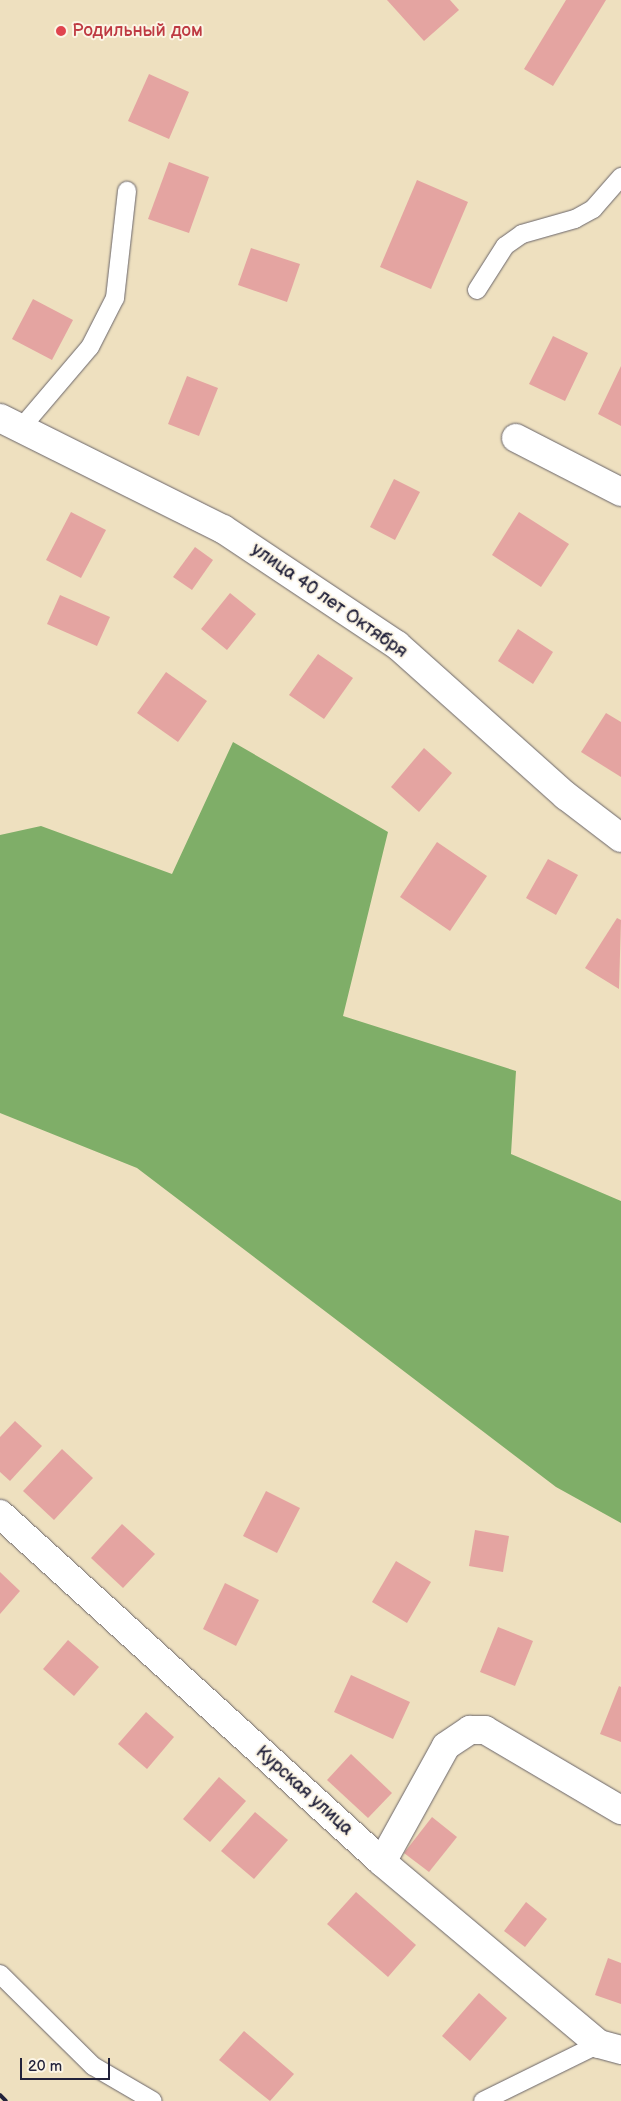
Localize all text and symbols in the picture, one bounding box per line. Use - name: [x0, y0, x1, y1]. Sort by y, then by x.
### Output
- place label: Родильный дом: [72, 20, 203, 42]
- marker: Родильный дом: [54, 24, 68, 38]
- street label: улица 40 лет Октября: [247, 539, 411, 663]
- street label: Курская улица: [251, 1742, 357, 1840]
- scale bar: [22, 2048, 112, 2080]
- text: 20 m: [28, 2057, 62, 2076]

